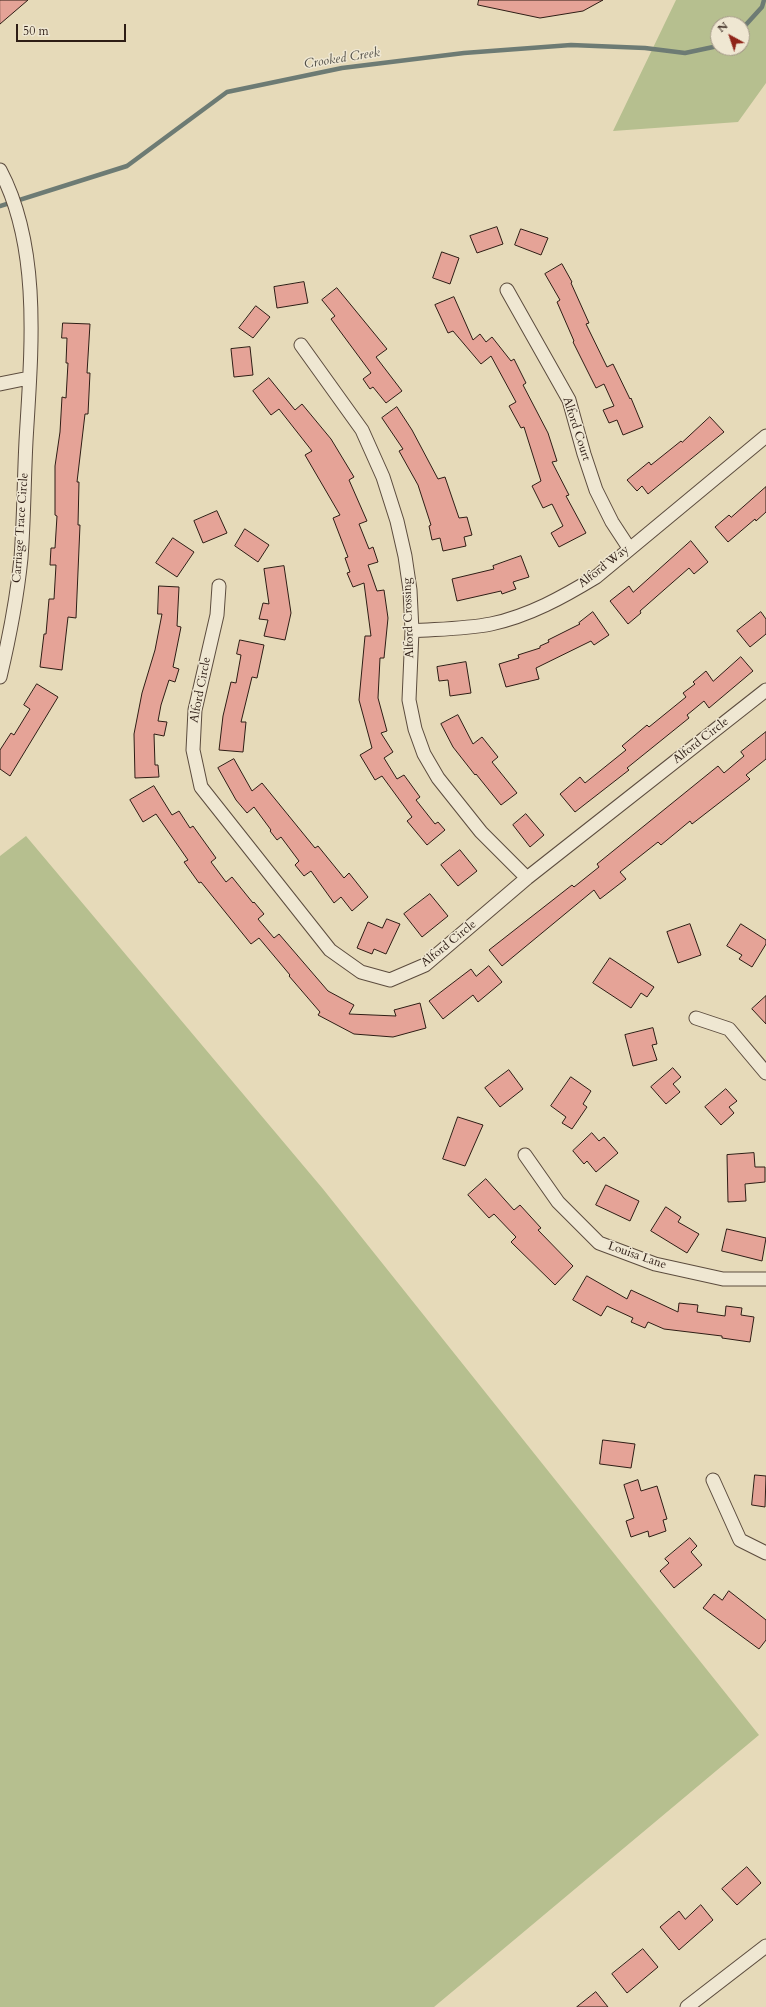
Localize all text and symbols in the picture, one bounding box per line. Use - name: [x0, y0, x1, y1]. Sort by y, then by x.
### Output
- scale bar: [18, 16, 128, 42]
- north arrow: [710, 16, 750, 56]
- text: N: [714, 18, 731, 36]
- text: 50 m: [23, 23, 49, 39]
- water label: Crooked Creek: [303, 45, 381, 73]
- street label: Alford Court: [559, 395, 593, 463]
- street label: Carriage Trace Circle: [10, 472, 32, 584]
- street label: Alford Way: [576, 543, 632, 591]
- street label: Alford Crossing: [400, 577, 418, 659]
- street label: Alford Circle: [188, 656, 214, 724]
- street label: Alford Circle: [670, 715, 732, 767]
- street label: Alford Circle: [419, 917, 479, 971]
- street label: Louisa Lane: [606, 1239, 668, 1273]

